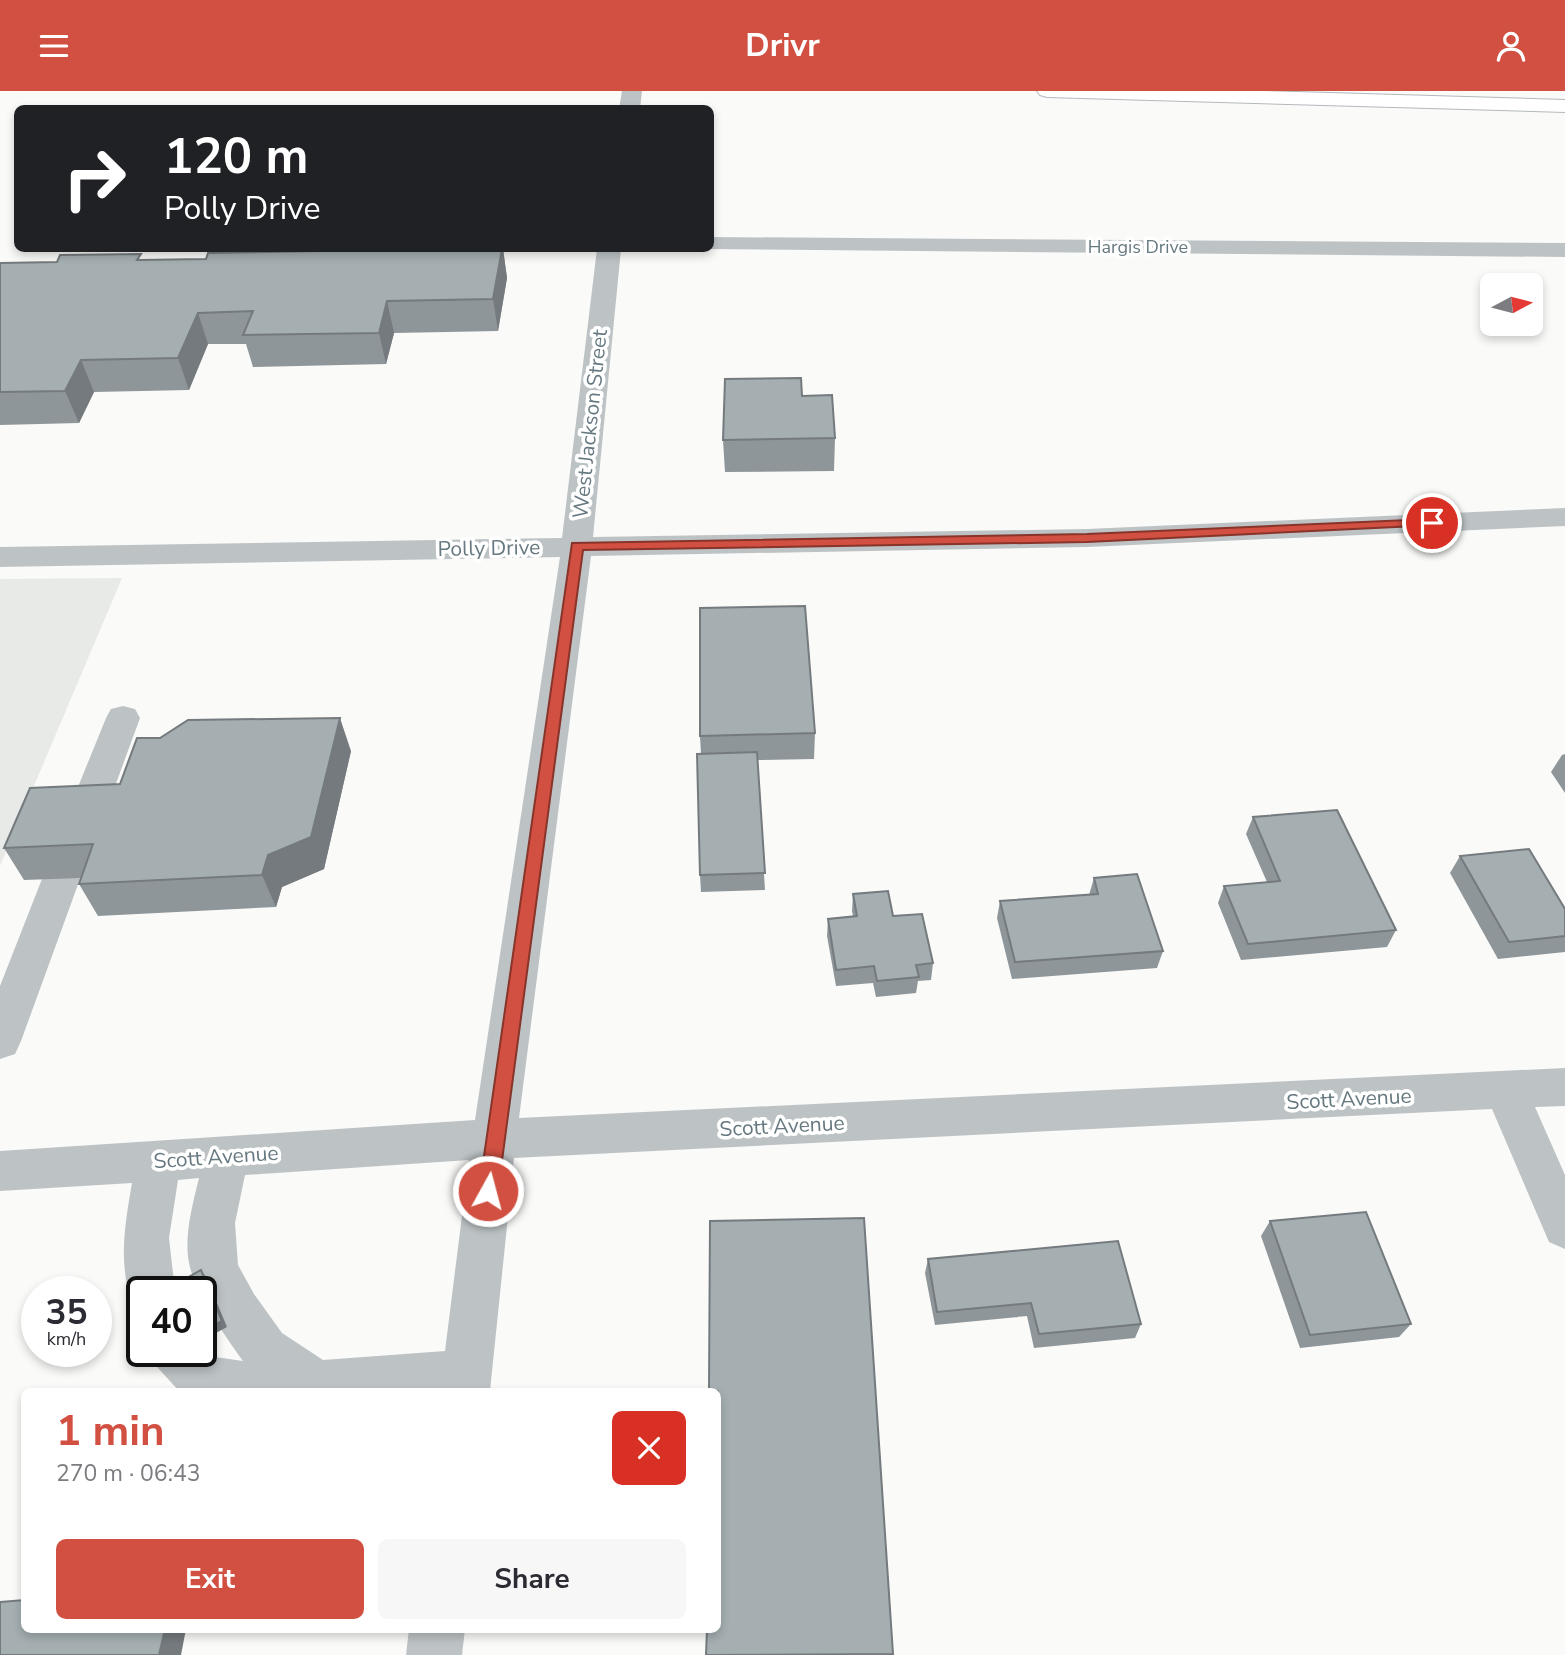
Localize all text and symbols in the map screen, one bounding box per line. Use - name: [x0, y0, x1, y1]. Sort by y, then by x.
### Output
- text: Drivr: [745, 24, 820, 67]
- icon: menu: [35, 27, 73, 65]
- icon: person: [1492, 27, 1530, 65]
- text: 120 m: [164, 123, 308, 190]
- icon: right: [49, 133, 140, 224]
- text: Polly Drive: [164, 187, 320, 230]
- street label: Hargis Drive: [1088, 235, 1188, 259]
- north arrow: [1480, 273, 1544, 336]
- map controls: [1480, 273, 1543, 336]
- street label: West Jackson Street: [566, 327, 614, 520]
- pin: [1402, 493, 1462, 553]
- icon: arrive: [1413, 504, 1451, 542]
- street label: Polly Drive: [437, 533, 541, 563]
- street label: Scott Avenue: [1286, 1082, 1412, 1116]
- street label: Scott Avenue: [719, 1109, 845, 1143]
- street label: Scott Avenue: [153, 1139, 279, 1175]
- position arrow: [451, 1154, 525, 1228]
- speed limit sign: 40: [126, 1276, 217, 1367]
- text: 35: [45, 1289, 88, 1336]
- text: km/h: [47, 1327, 86, 1351]
- text: 1 min: [56, 1403, 165, 1460]
- button: close: [612, 1411, 686, 1485]
- text: 270 m · 06:43: [56, 1458, 201, 1489]
- button: Exit: [56, 1539, 364, 1619]
- button: Share: [378, 1539, 686, 1619]

